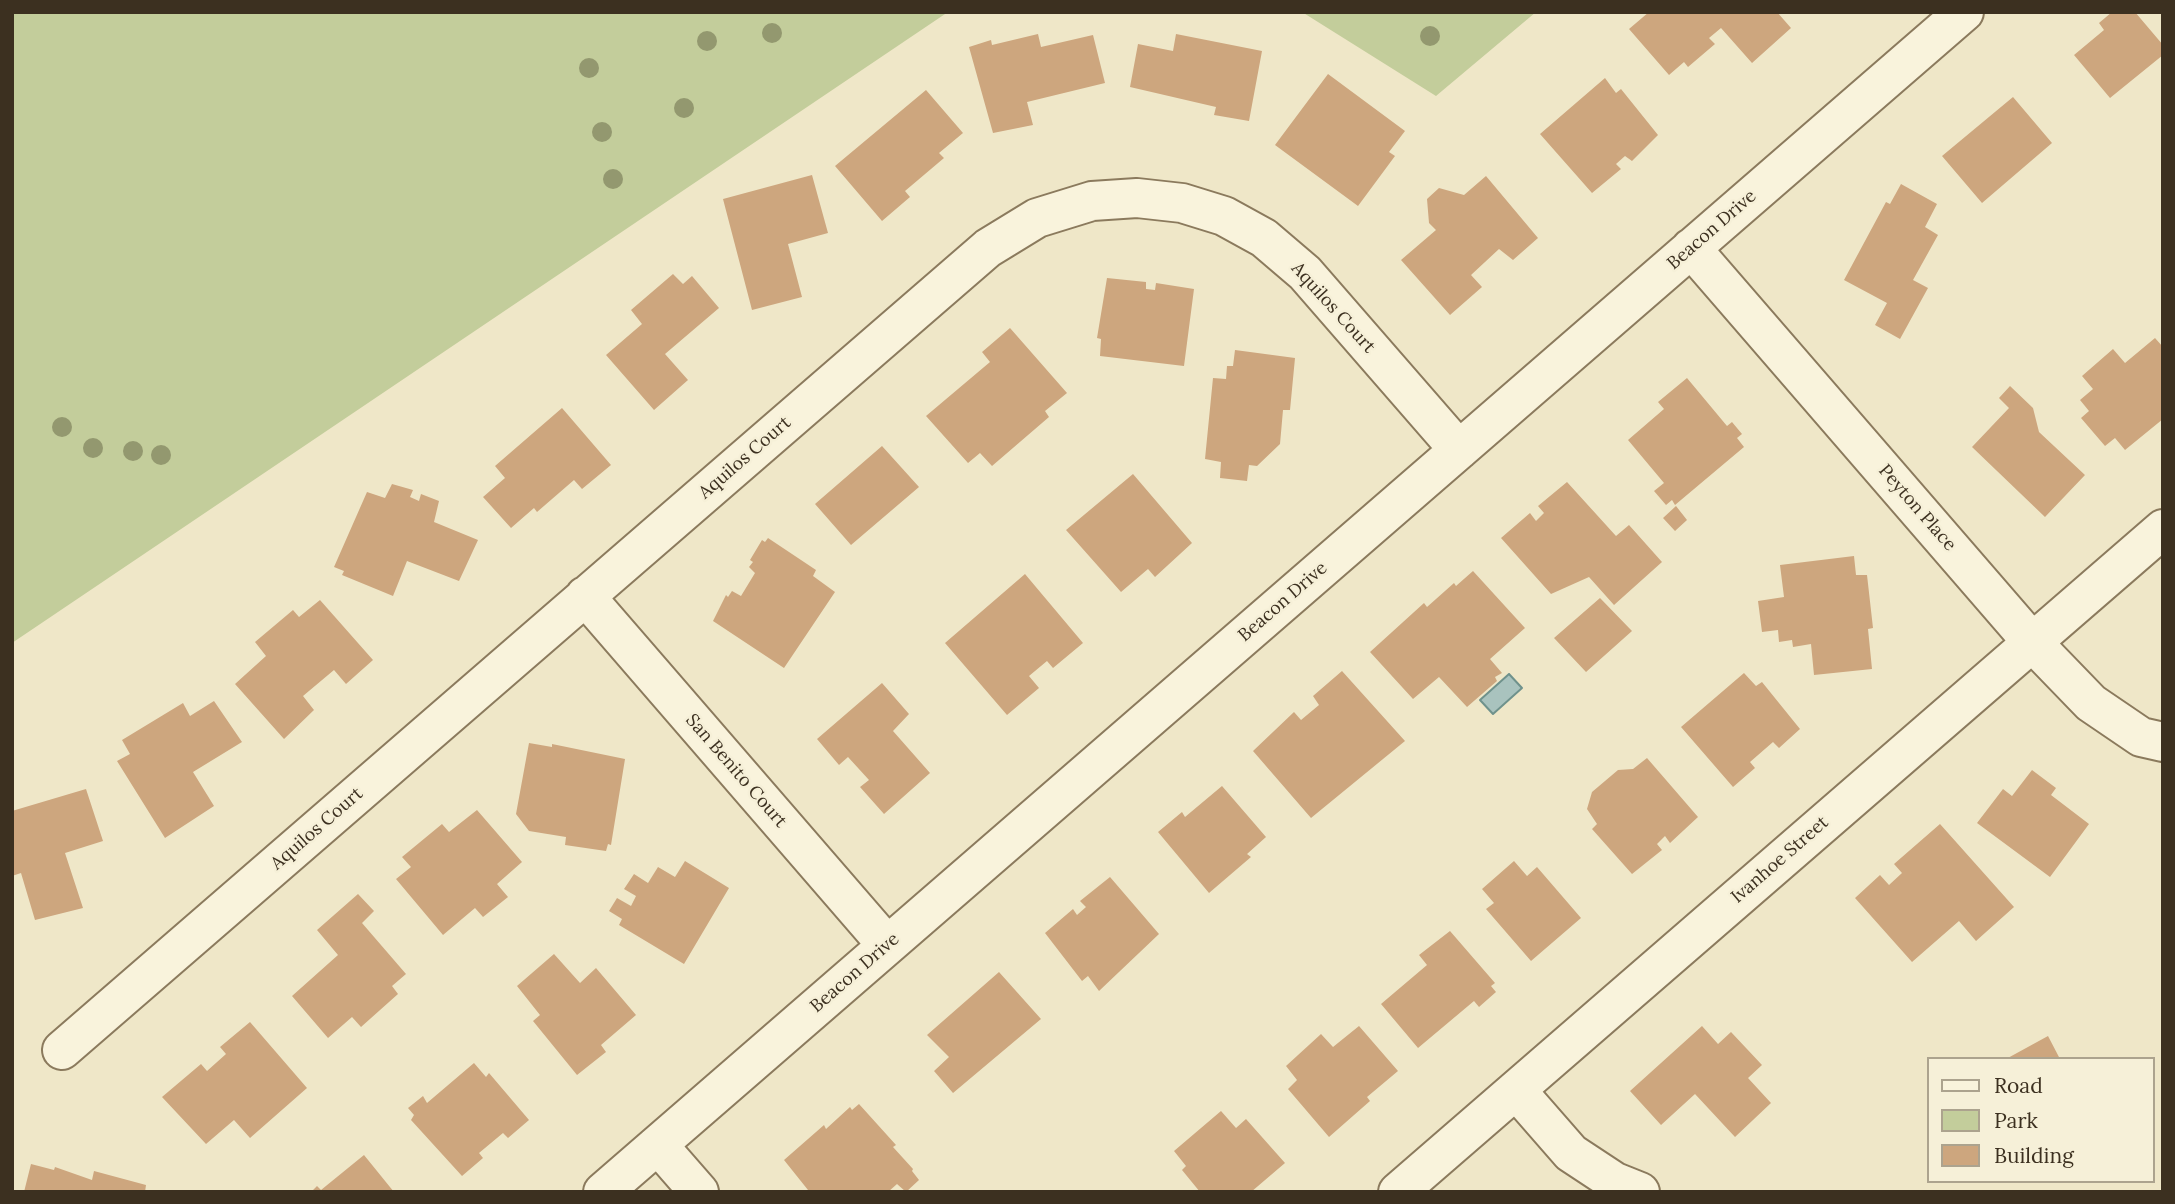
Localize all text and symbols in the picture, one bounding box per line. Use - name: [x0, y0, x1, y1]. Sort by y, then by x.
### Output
- street label: Beacon Drive: [1663, 185, 1761, 275]
- street label: Aquilos Court: [1287, 258, 1379, 358]
- street label: Aquilos Court: [695, 412, 795, 504]
- street label: Peyton Place: [1874, 460, 1960, 556]
- street label: Beacon Drive: [1234, 557, 1332, 647]
- street label: San Benito Court: [681, 710, 791, 832]
- street label: Aquilos Court: [267, 783, 367, 875]
- street label: Ivanhoe Street: [1727, 812, 1833, 908]
- street label: Beacon Drive: [806, 928, 904, 1018]
- legend: [1926, 1057, 2154, 1183]
- text: Road: [1994, 1072, 2043, 1099]
- text: Park: [1994, 1107, 2038, 1134]
- text: Building: [1994, 1142, 2074, 1169]

